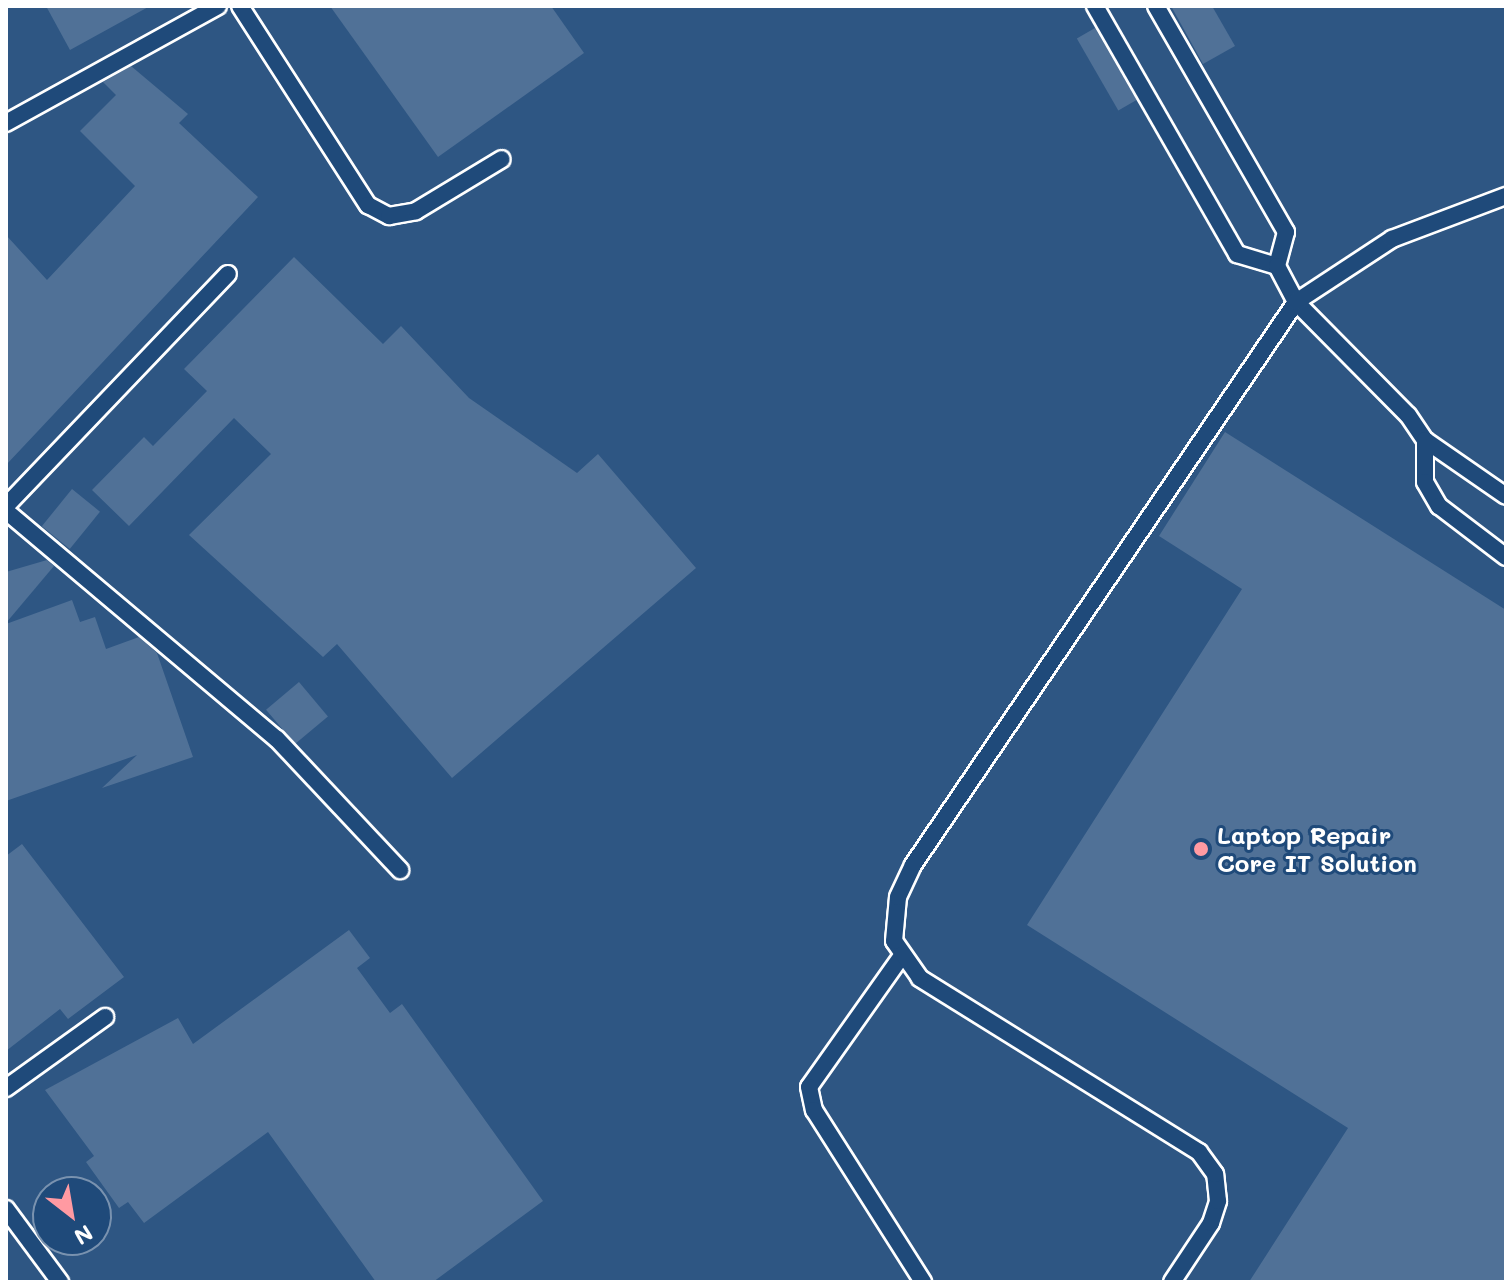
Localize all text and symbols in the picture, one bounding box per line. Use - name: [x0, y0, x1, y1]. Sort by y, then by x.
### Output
- place label: Laptop Repair Core IT Solution: [1217, 821, 1417, 877]
- marker: Laptop Repair Core IT Solution: [1192, 840, 1210, 858]
- north arrow: [32, 1176, 112, 1256]
- text: N: [69, 1219, 98, 1252]

